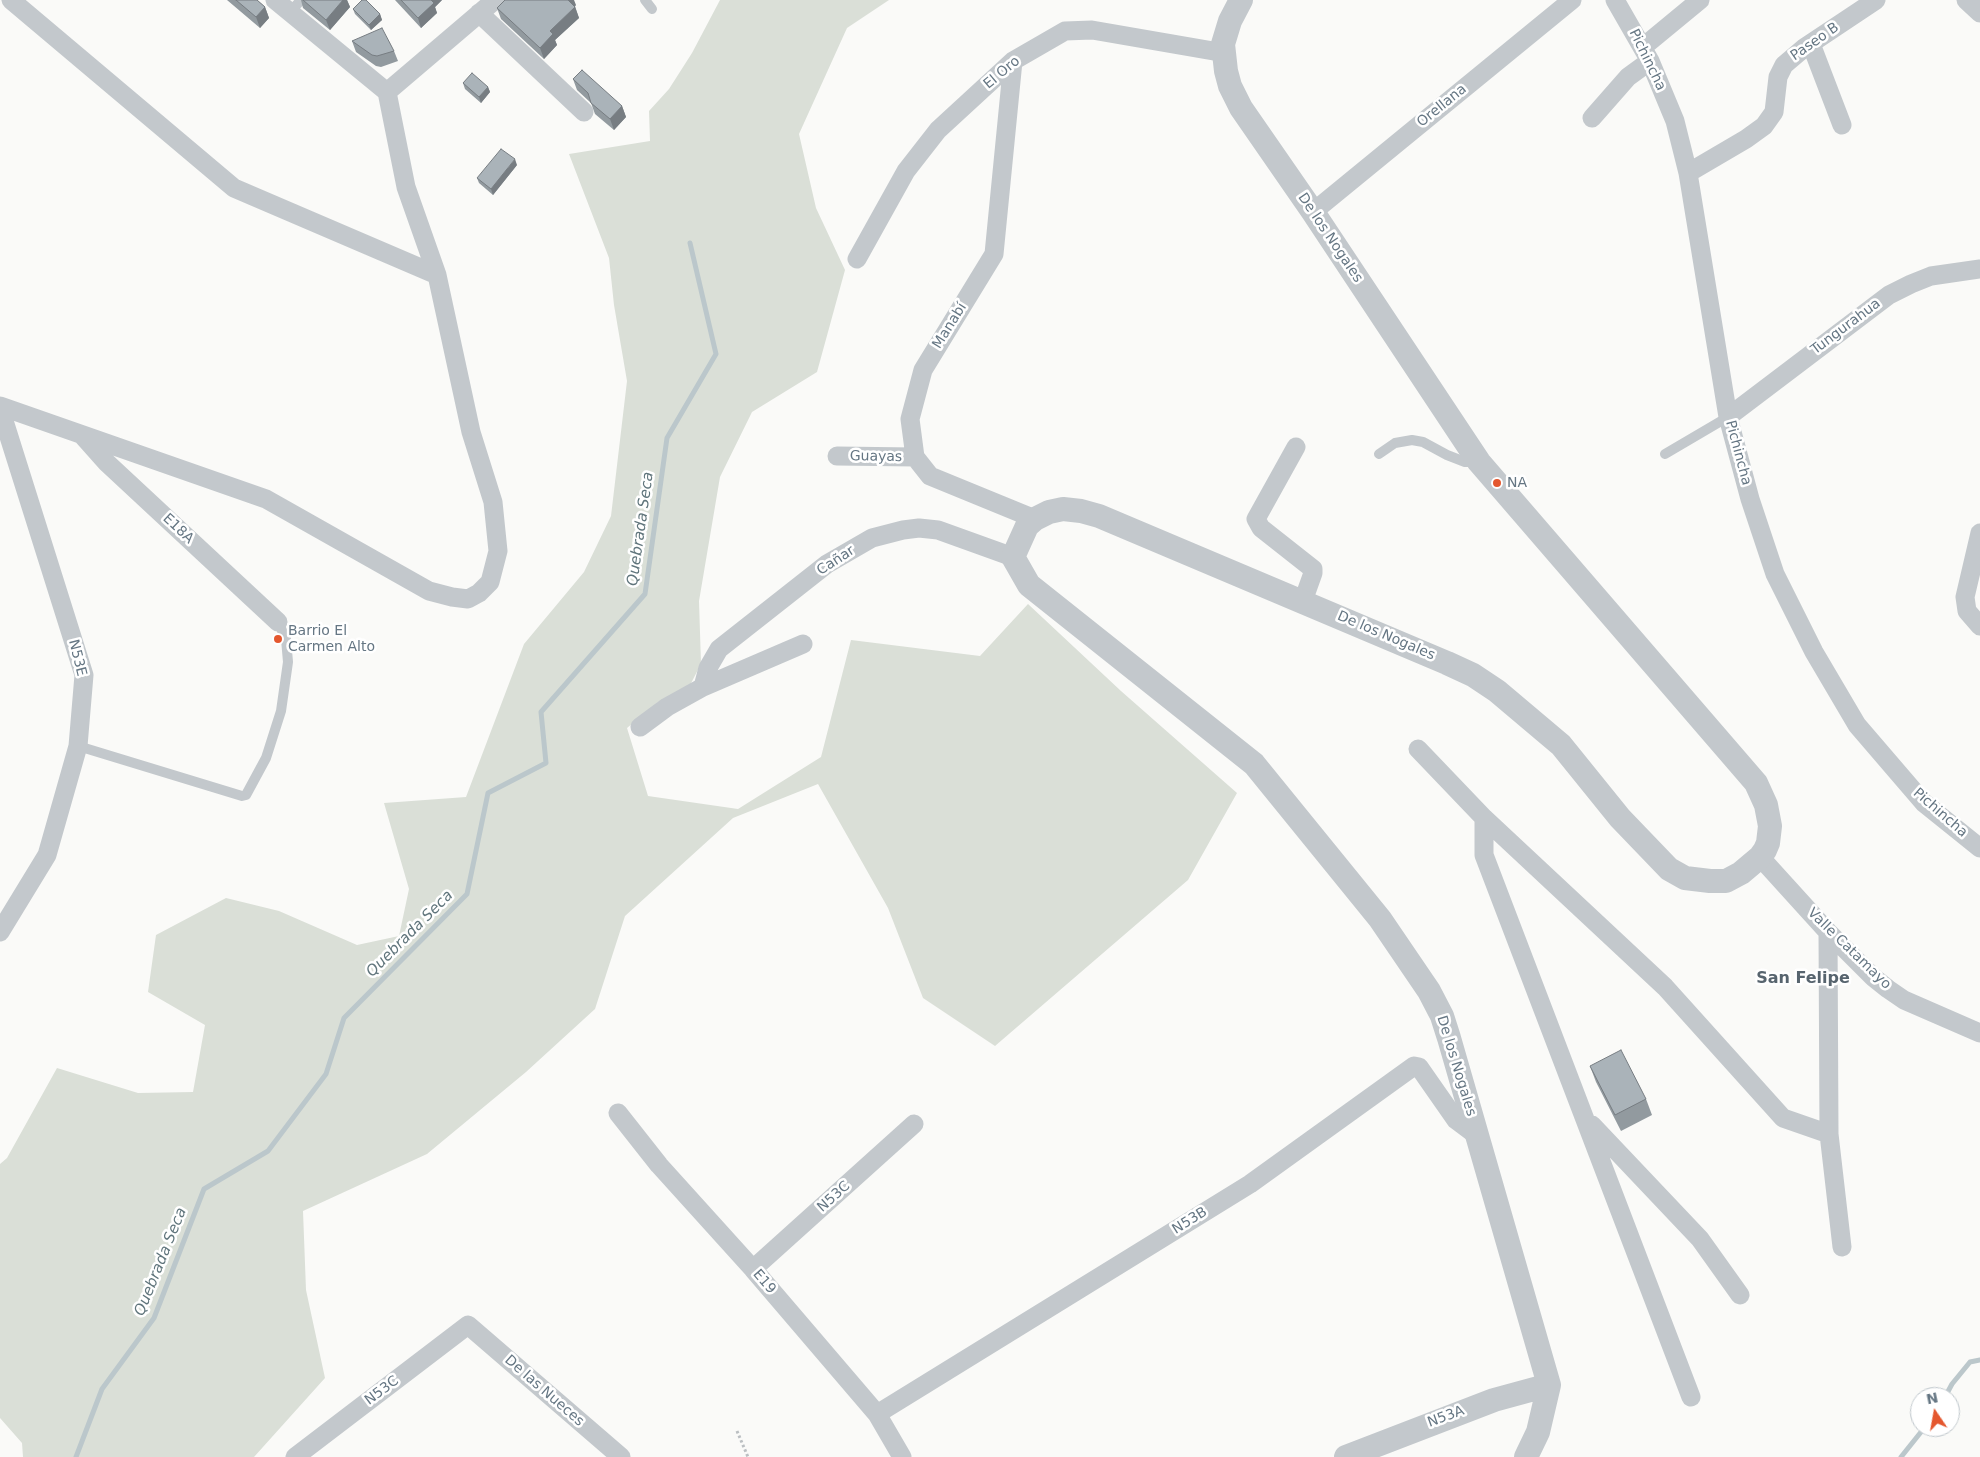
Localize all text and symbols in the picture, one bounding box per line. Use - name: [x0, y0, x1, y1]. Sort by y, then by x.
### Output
- street label: Paseo B: [1788, 19, 1842, 65]
- street label: Pichincha: [1625, 26, 1669, 94]
- street label: El Oro: [980, 53, 1024, 93]
- street label: Orellana: [1414, 81, 1470, 131]
- street label: De los Nogales: [1294, 190, 1366, 286]
- street label: Tungurahua: [1808, 295, 1884, 359]
- street label: Manabí: [929, 300, 971, 352]
- street label: Pichincha: [1721, 419, 1755, 487]
- street label: Guayas: [850, 448, 902, 466]
- water label: Quebrada Seca: [624, 471, 658, 587]
- place label: NA: [1507, 475, 1527, 491]
- marker: NA: [1491, 477, 1503, 489]
- street label: E18A: [159, 510, 197, 548]
- street label: Cañar: [814, 543, 858, 579]
- street label: De los Nogales: [1335, 608, 1437, 664]
- place label: Barrio El Carmen Alto: [288, 623, 375, 656]
- marker: Barrio El Carmen Alto: [272, 633, 284, 645]
- street label: N53E: [64, 638, 90, 678]
- street label: Pichincha: [1909, 785, 1971, 841]
- water label: Quebrada Seca: [363, 887, 457, 981]
- street label: Valle Catamayo: [1804, 905, 1894, 993]
- district label: San Felipe: [1756, 969, 1850, 989]
- street label: De los Nogales: [1433, 1014, 1479, 1118]
- street label: N53C: [814, 1178, 854, 1216]
- street label: N53B: [1169, 1204, 1211, 1238]
- water label: Quebrada Seca: [131, 1205, 191, 1319]
- street label: E19: [749, 1266, 779, 1298]
- street label: De las Nueces: [501, 1352, 587, 1430]
- street label: N53C: [362, 1373, 402, 1409]
- north arrow: [1910, 1387, 1960, 1437]
- text: N: [1925, 1389, 1939, 1407]
- street label: N53A: [1425, 1403, 1467, 1431]

